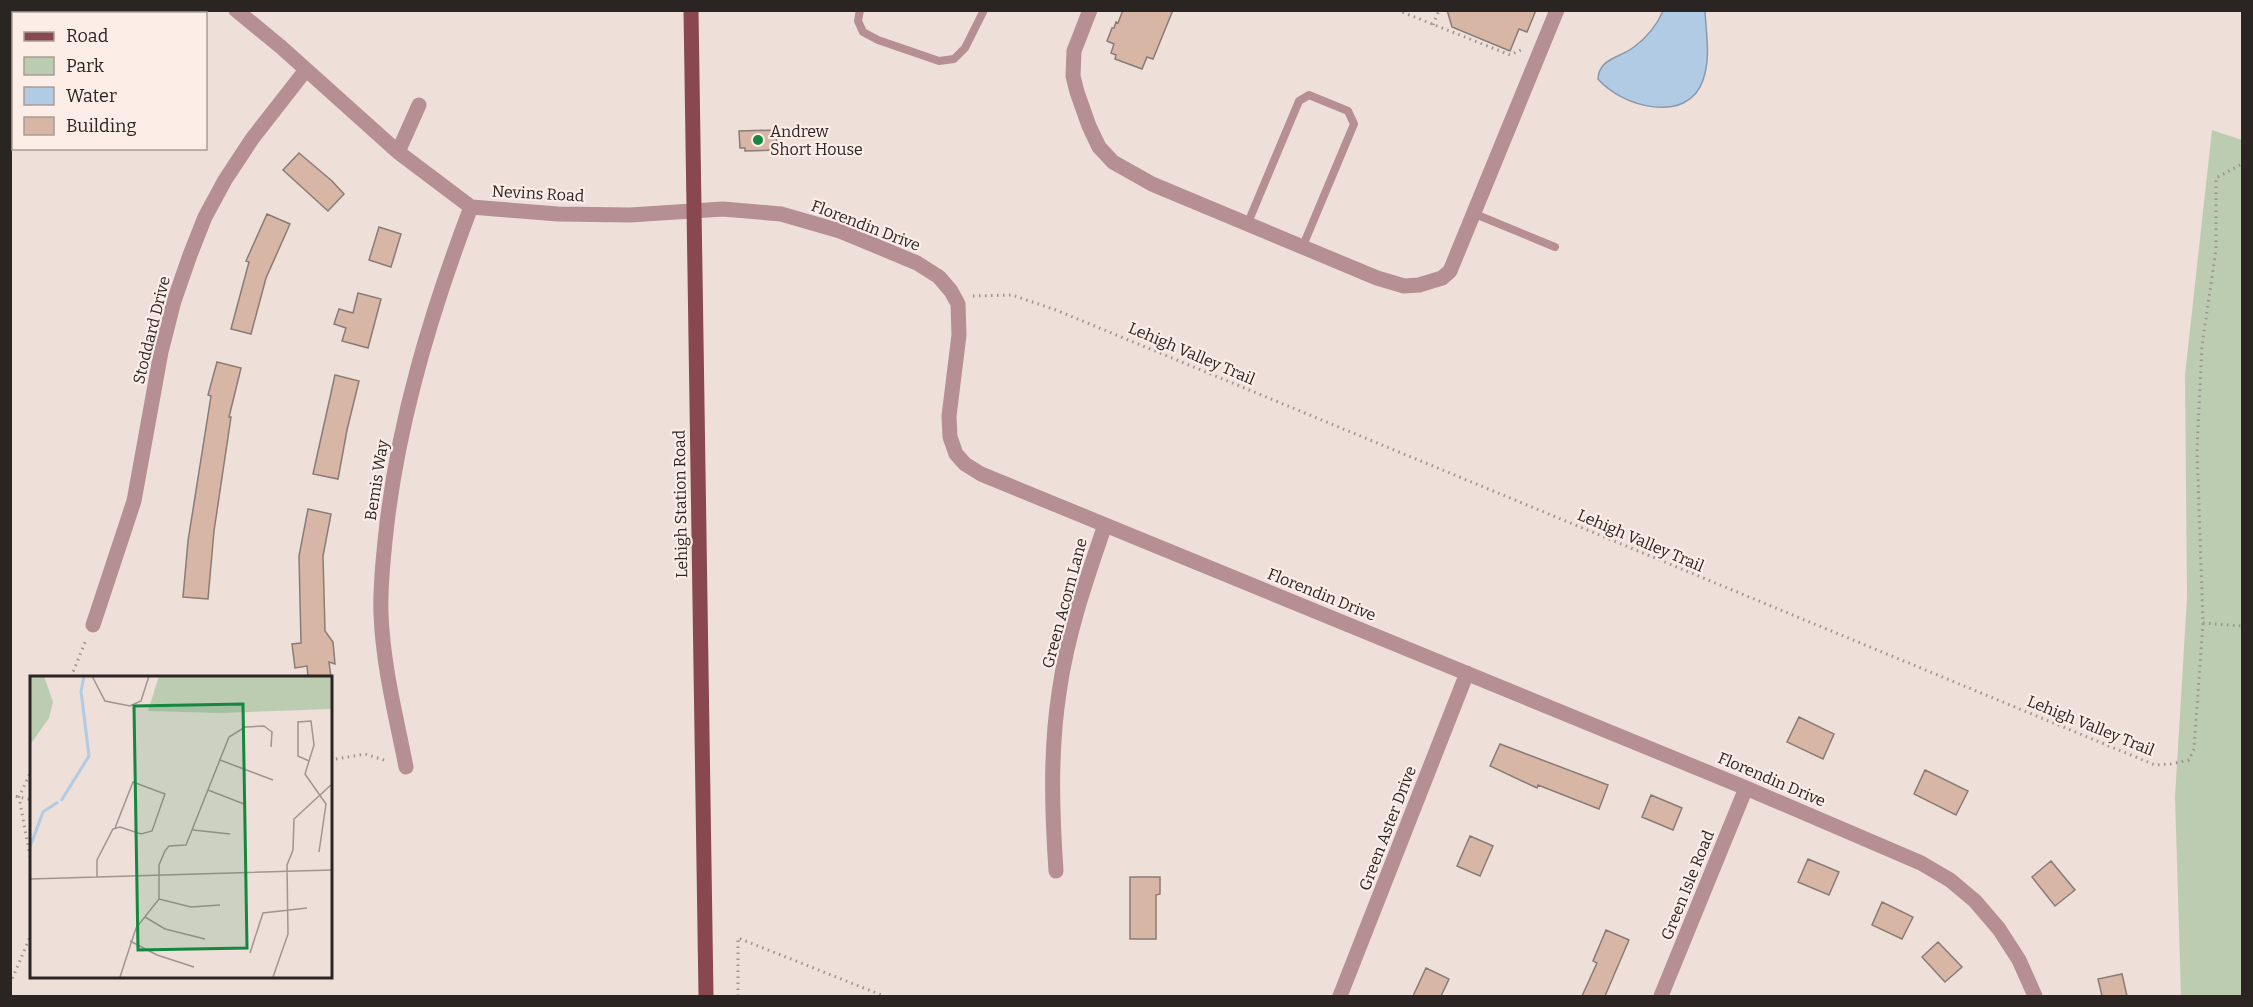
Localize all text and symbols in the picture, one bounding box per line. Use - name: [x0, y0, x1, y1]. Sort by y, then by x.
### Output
- legend: [12, 12, 207, 150]
- text: Road: [66, 25, 109, 47]
- text: Park: [66, 55, 105, 77]
- text: Water: [66, 85, 117, 107]
- text: Building: [66, 115, 137, 137]
- place label: Andrew Short House: [770, 122, 863, 159]
- marker: Andrew Short House: [751, 133, 765, 147]
- street label: Nevins Road: [491, 182, 585, 205]
- street label: Florendin Drive: [809, 196, 923, 255]
- street label: Stoddard Drive: [129, 274, 174, 386]
- street label: Lehigh Valley Trail: [1126, 318, 1258, 389]
- street label: Lehigh Station Road: [670, 429, 691, 578]
- street label: Bemis Way: [361, 438, 392, 522]
- street label: Lehigh Valley Trail: [1575, 505, 1707, 576]
- street label: Green Acorn Lane: [1038, 536, 1091, 670]
- street label: Florendin Drive: [1265, 564, 1379, 625]
- inset map: [30, 676, 332, 977]
- street label: Lehigh Valley Trail: [2024, 691, 2158, 760]
- street label: Florendin Drive: [1715, 748, 1829, 811]
- street label: Green Aster Drive: [1355, 763, 1420, 893]
- street label: Green Isle Road: [1657, 827, 1718, 943]

